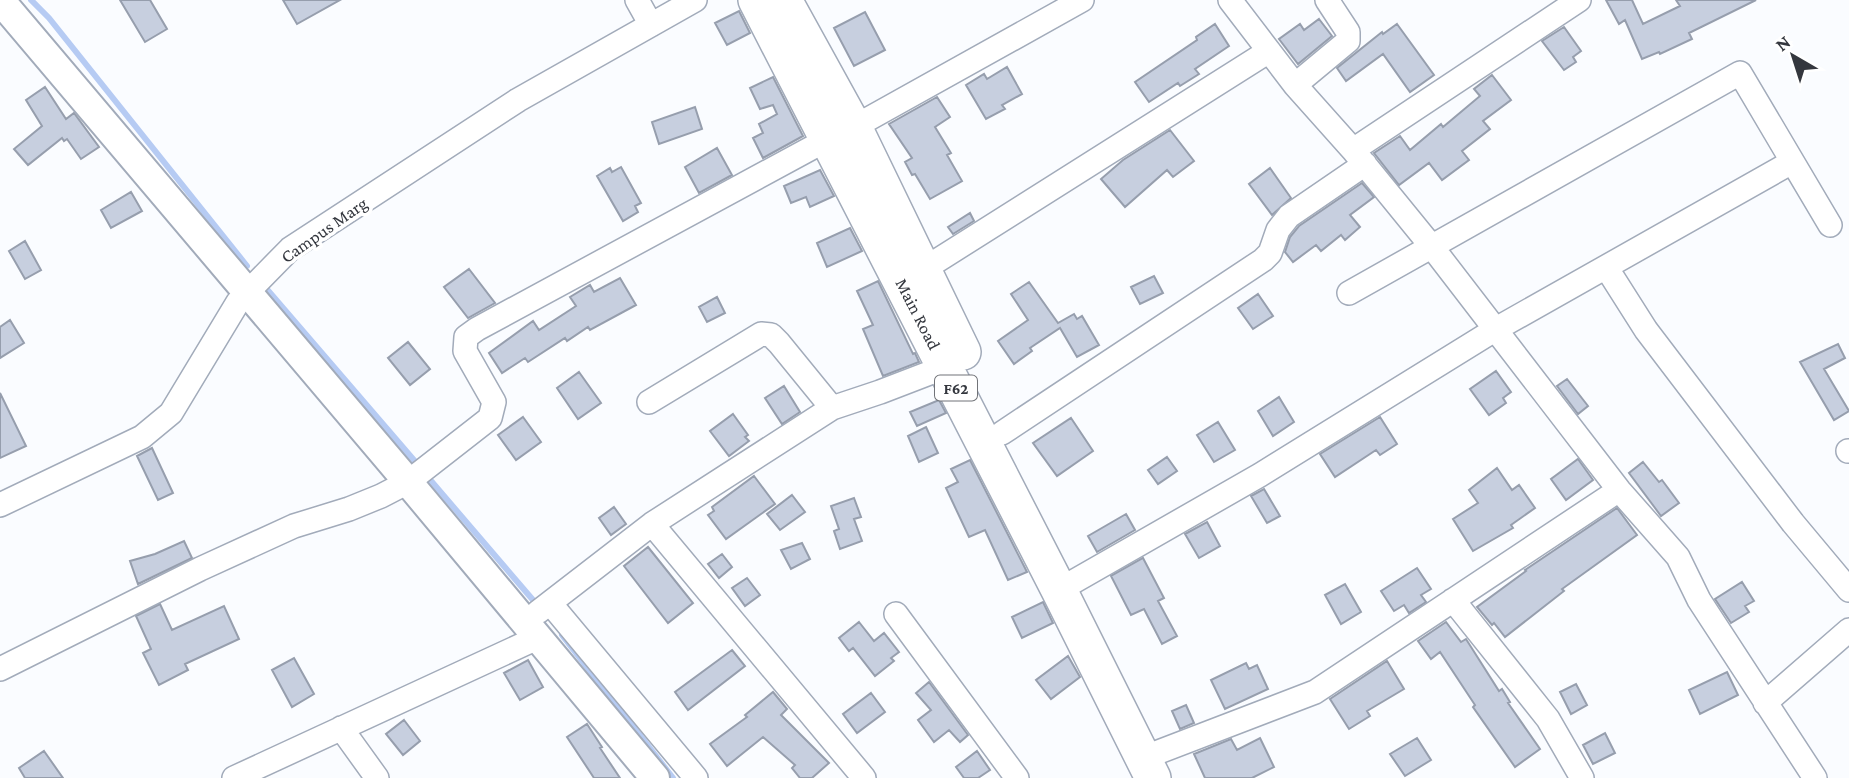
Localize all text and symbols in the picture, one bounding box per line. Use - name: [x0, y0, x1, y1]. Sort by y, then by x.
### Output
- north arrow: [1758, 21, 1828, 91]
- text: N: [1771, 31, 1794, 55]
- street label: Campus Marg: [277, 193, 371, 267]
- street label: Main Road: [891, 275, 945, 354]
- road number: F62: [935, 376, 977, 400]

